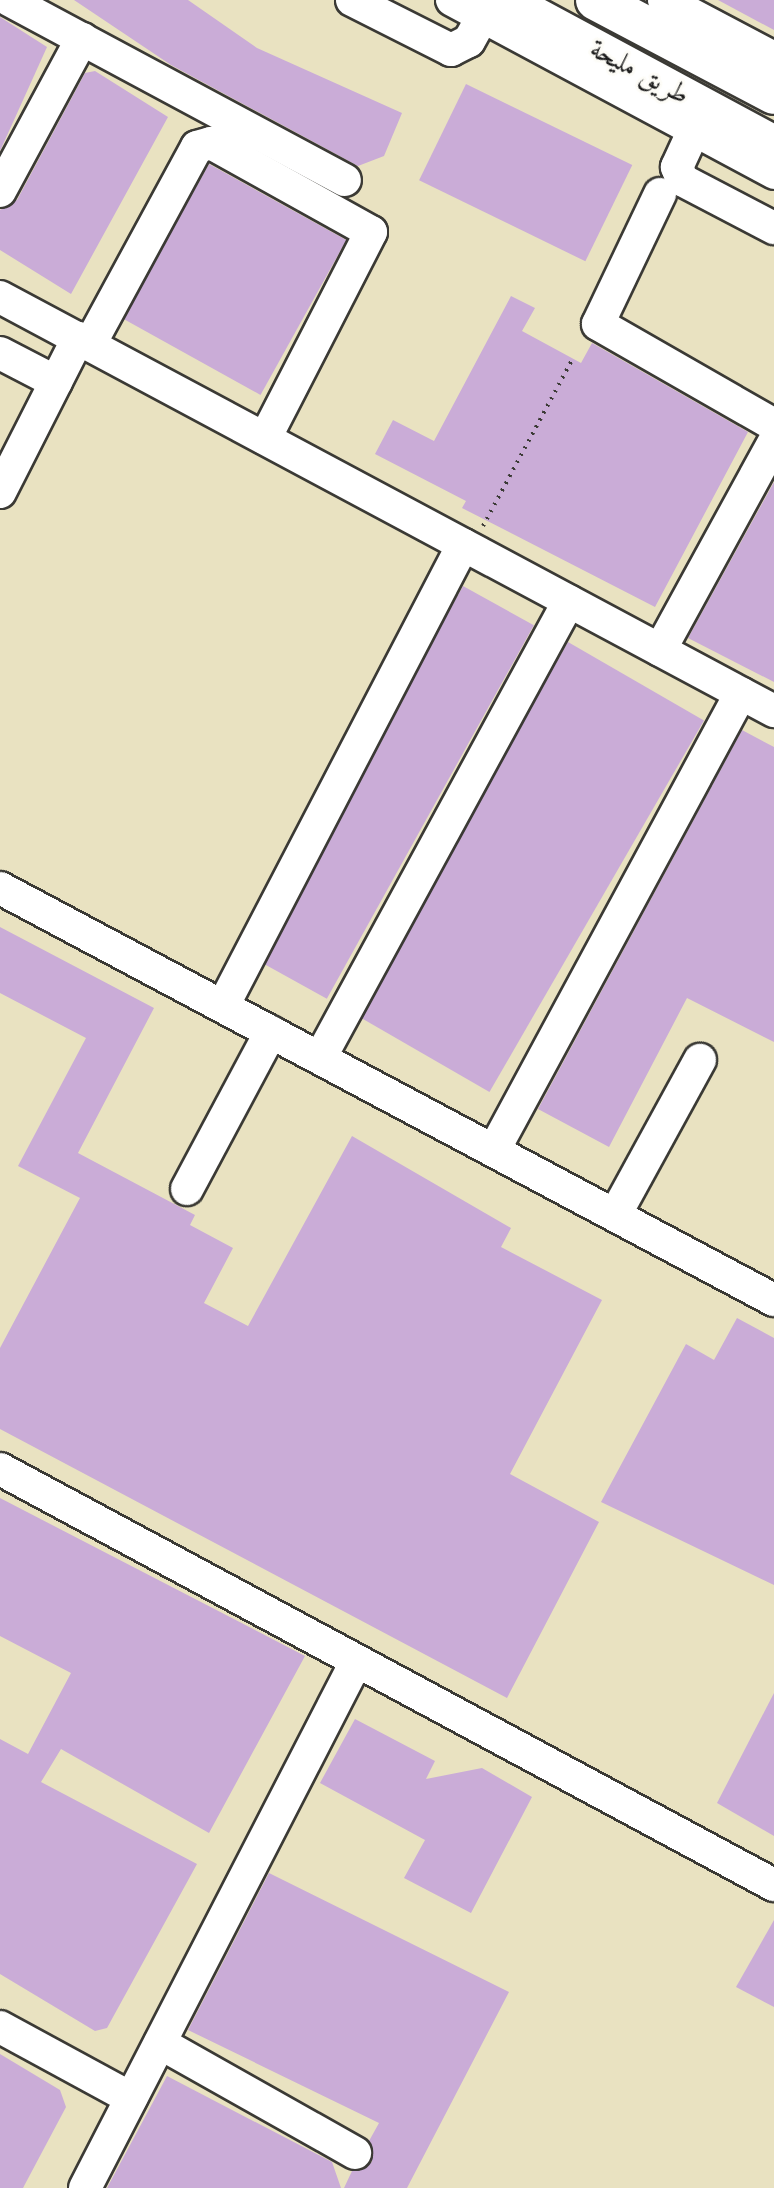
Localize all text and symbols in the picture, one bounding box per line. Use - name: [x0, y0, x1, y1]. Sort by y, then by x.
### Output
- street label: طريق مليحة: [583, 33, 695, 113]

